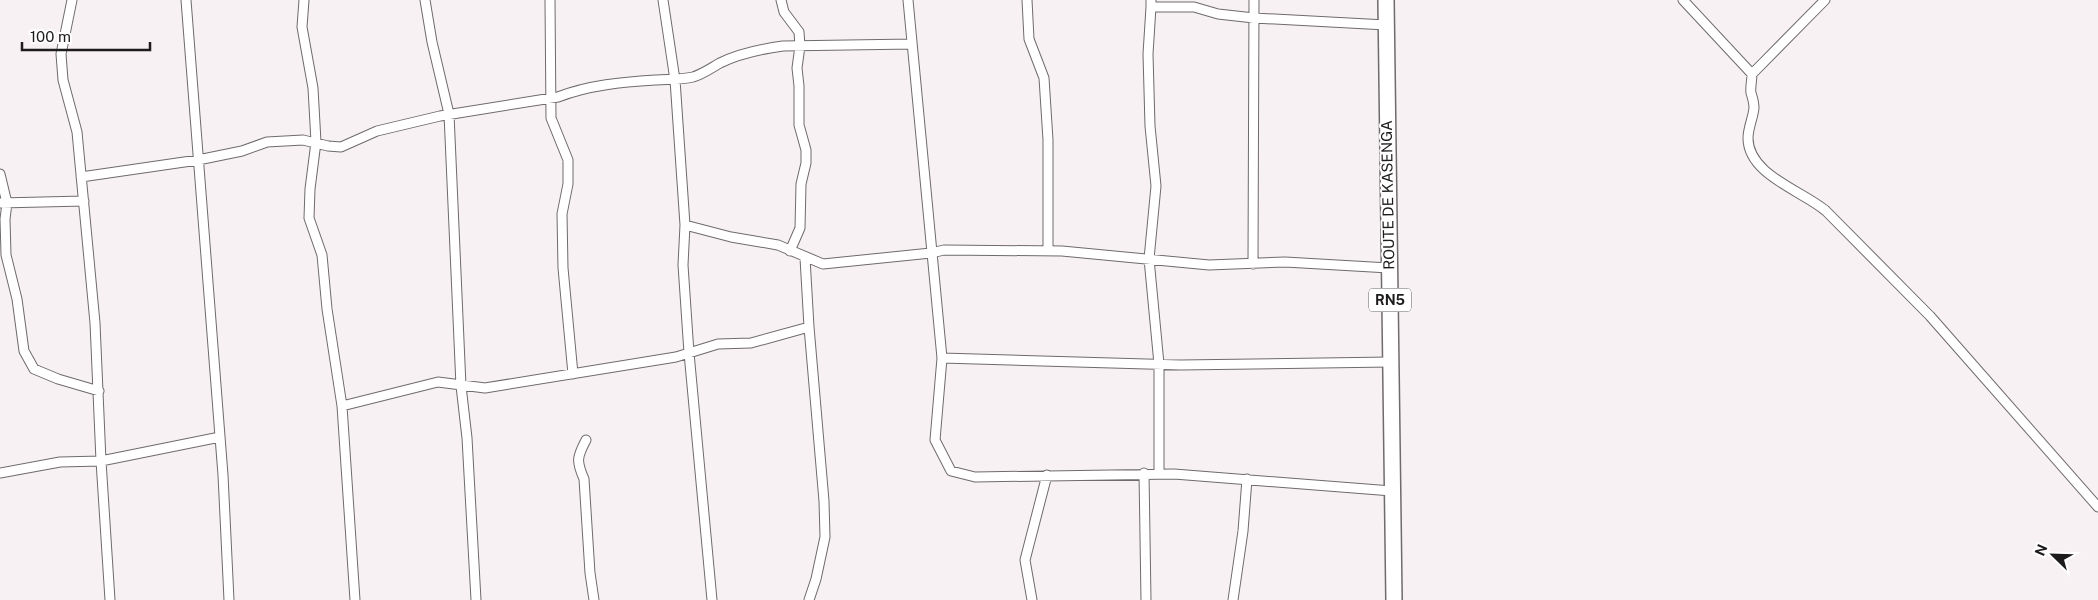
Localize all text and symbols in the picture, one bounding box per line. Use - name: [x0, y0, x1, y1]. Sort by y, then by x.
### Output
- scale bar: [22, 20, 150, 52]
- text: 100 m: [30, 28, 71, 45]
- street label: ROUTE DE KASENGA: [1378, 120, 1397, 270]
- road number: RN5: [1369, 288, 1411, 312]
- north arrow: [2028, 530, 2078, 580]
- text: N: [2032, 542, 2051, 558]

